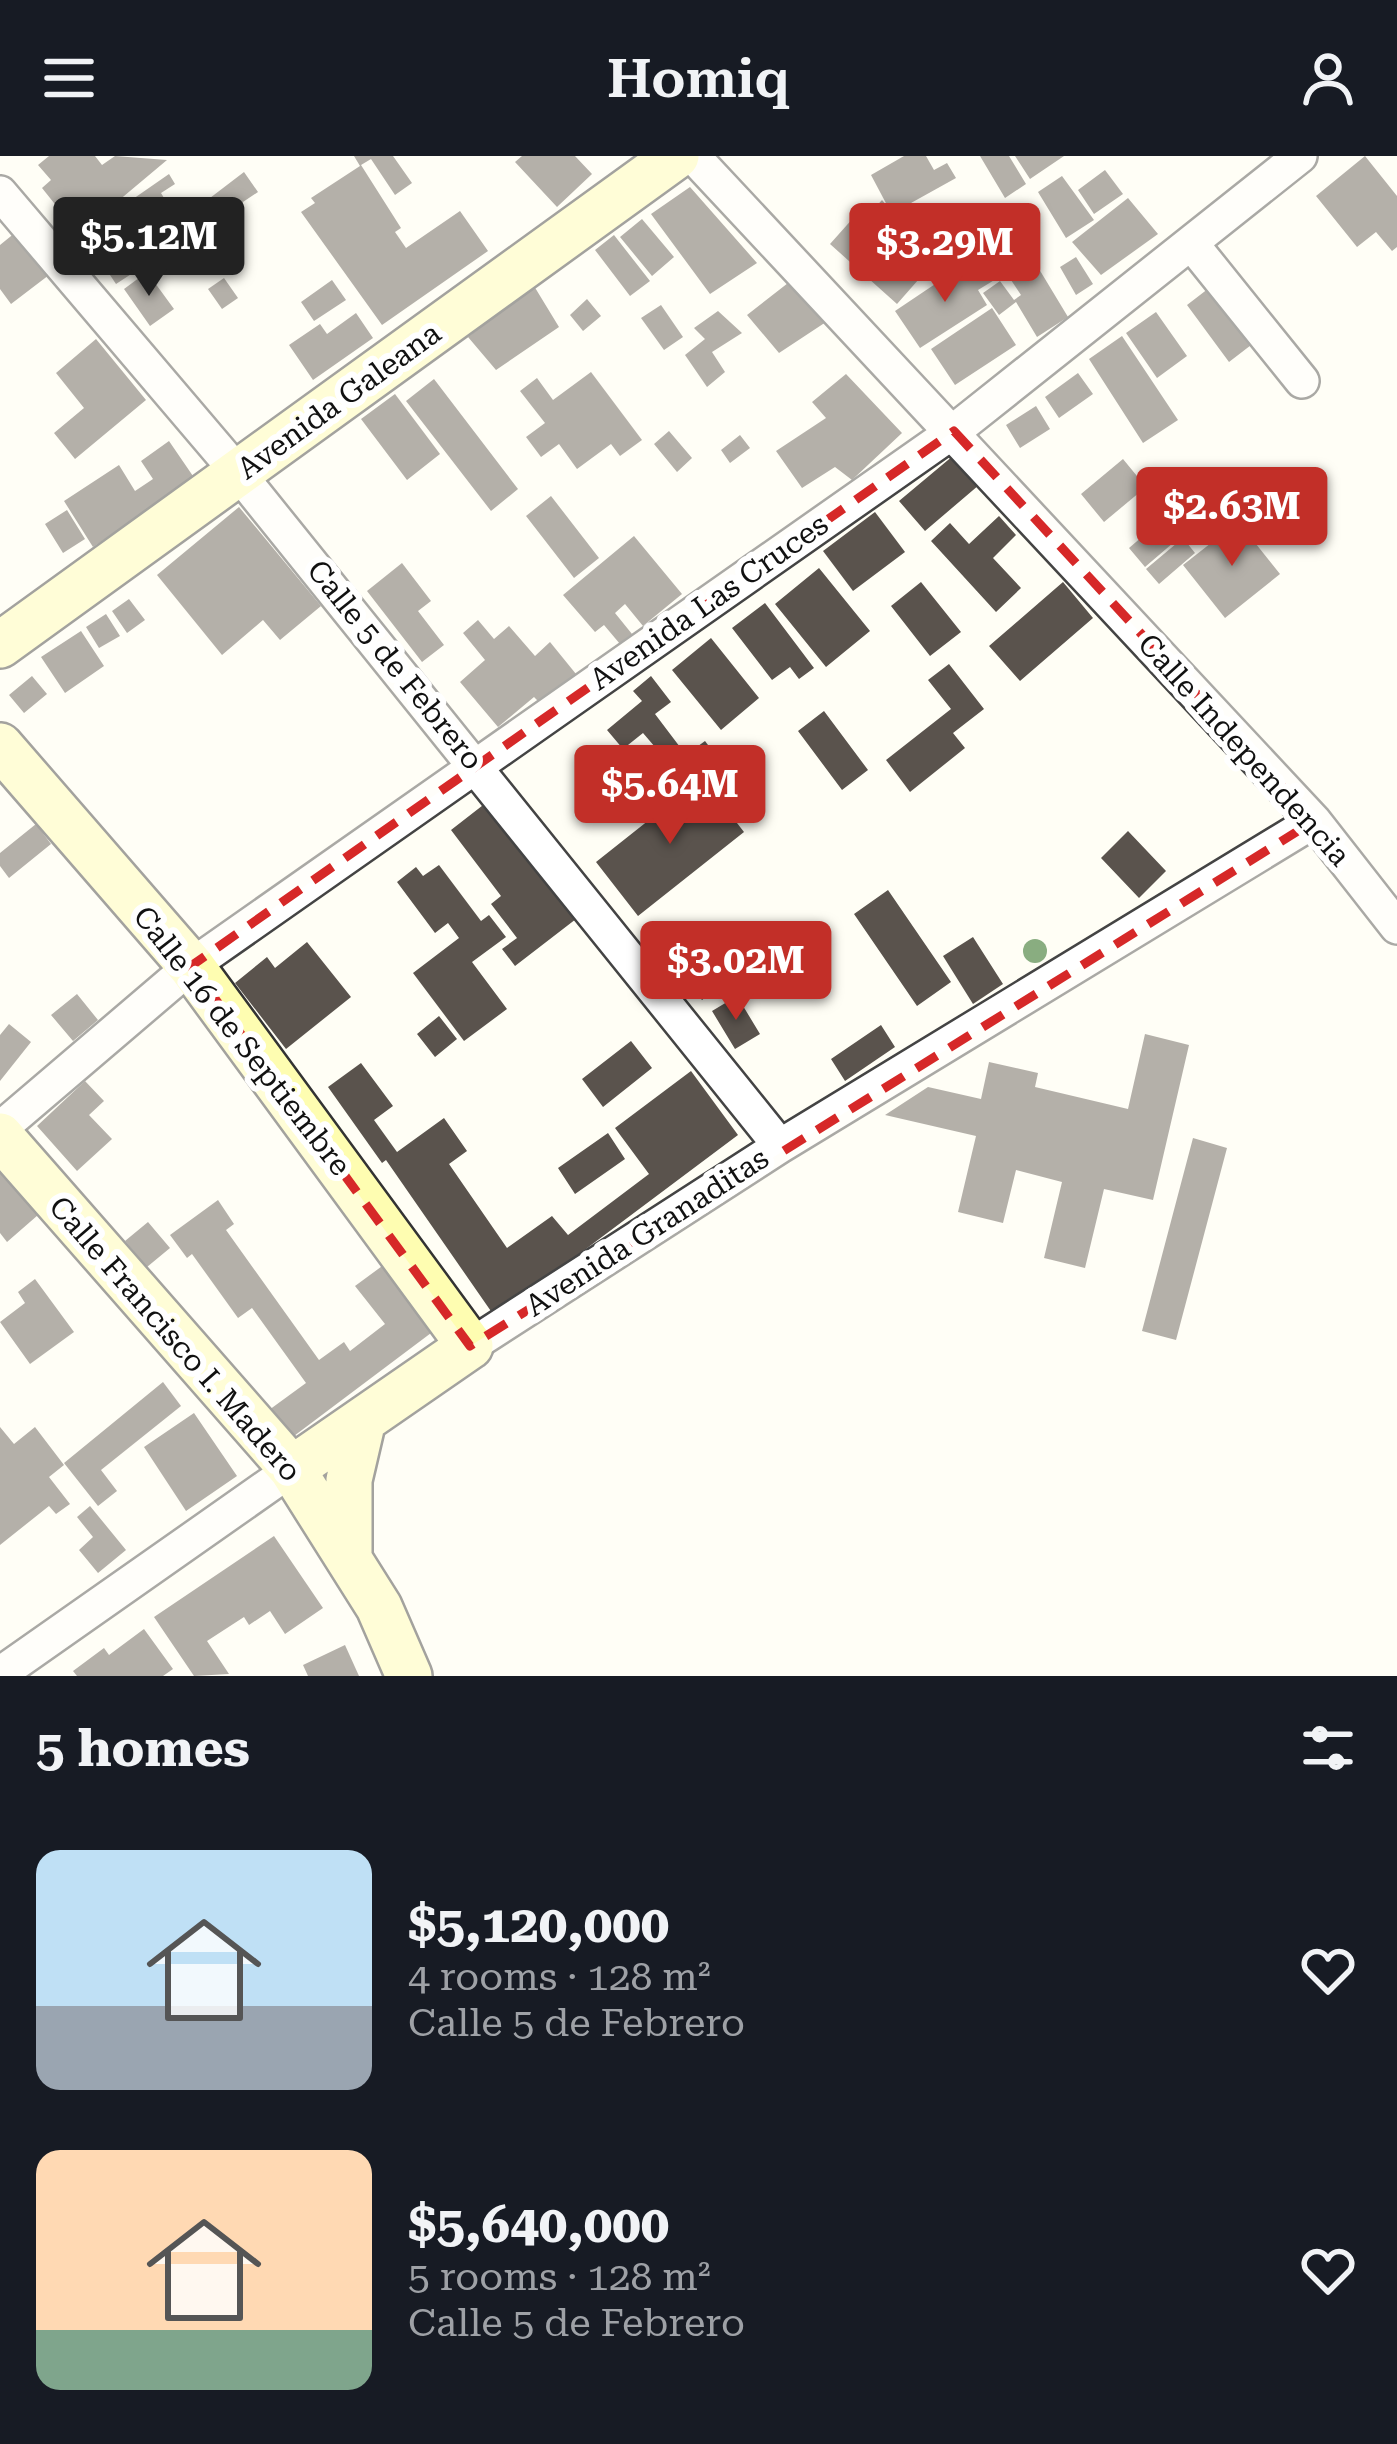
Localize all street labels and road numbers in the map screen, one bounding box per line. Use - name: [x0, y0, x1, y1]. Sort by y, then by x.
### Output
- street label: Avenida Galeana: [230, 315, 447, 486]
- street label: Avenida Las Cruces: [583, 506, 834, 697]
- street label: Calle 5 de Febrero: [300, 553, 491, 776]
- street label: Calle Independencia: [1131, 627, 1358, 873]
- street label: Calle 16 de Septiembre: [126, 899, 358, 1182]
- street label: Avenida Granaditas: [519, 1140, 775, 1323]
- street label: Calle Francisco I. Madero: [42, 1189, 309, 1488]

